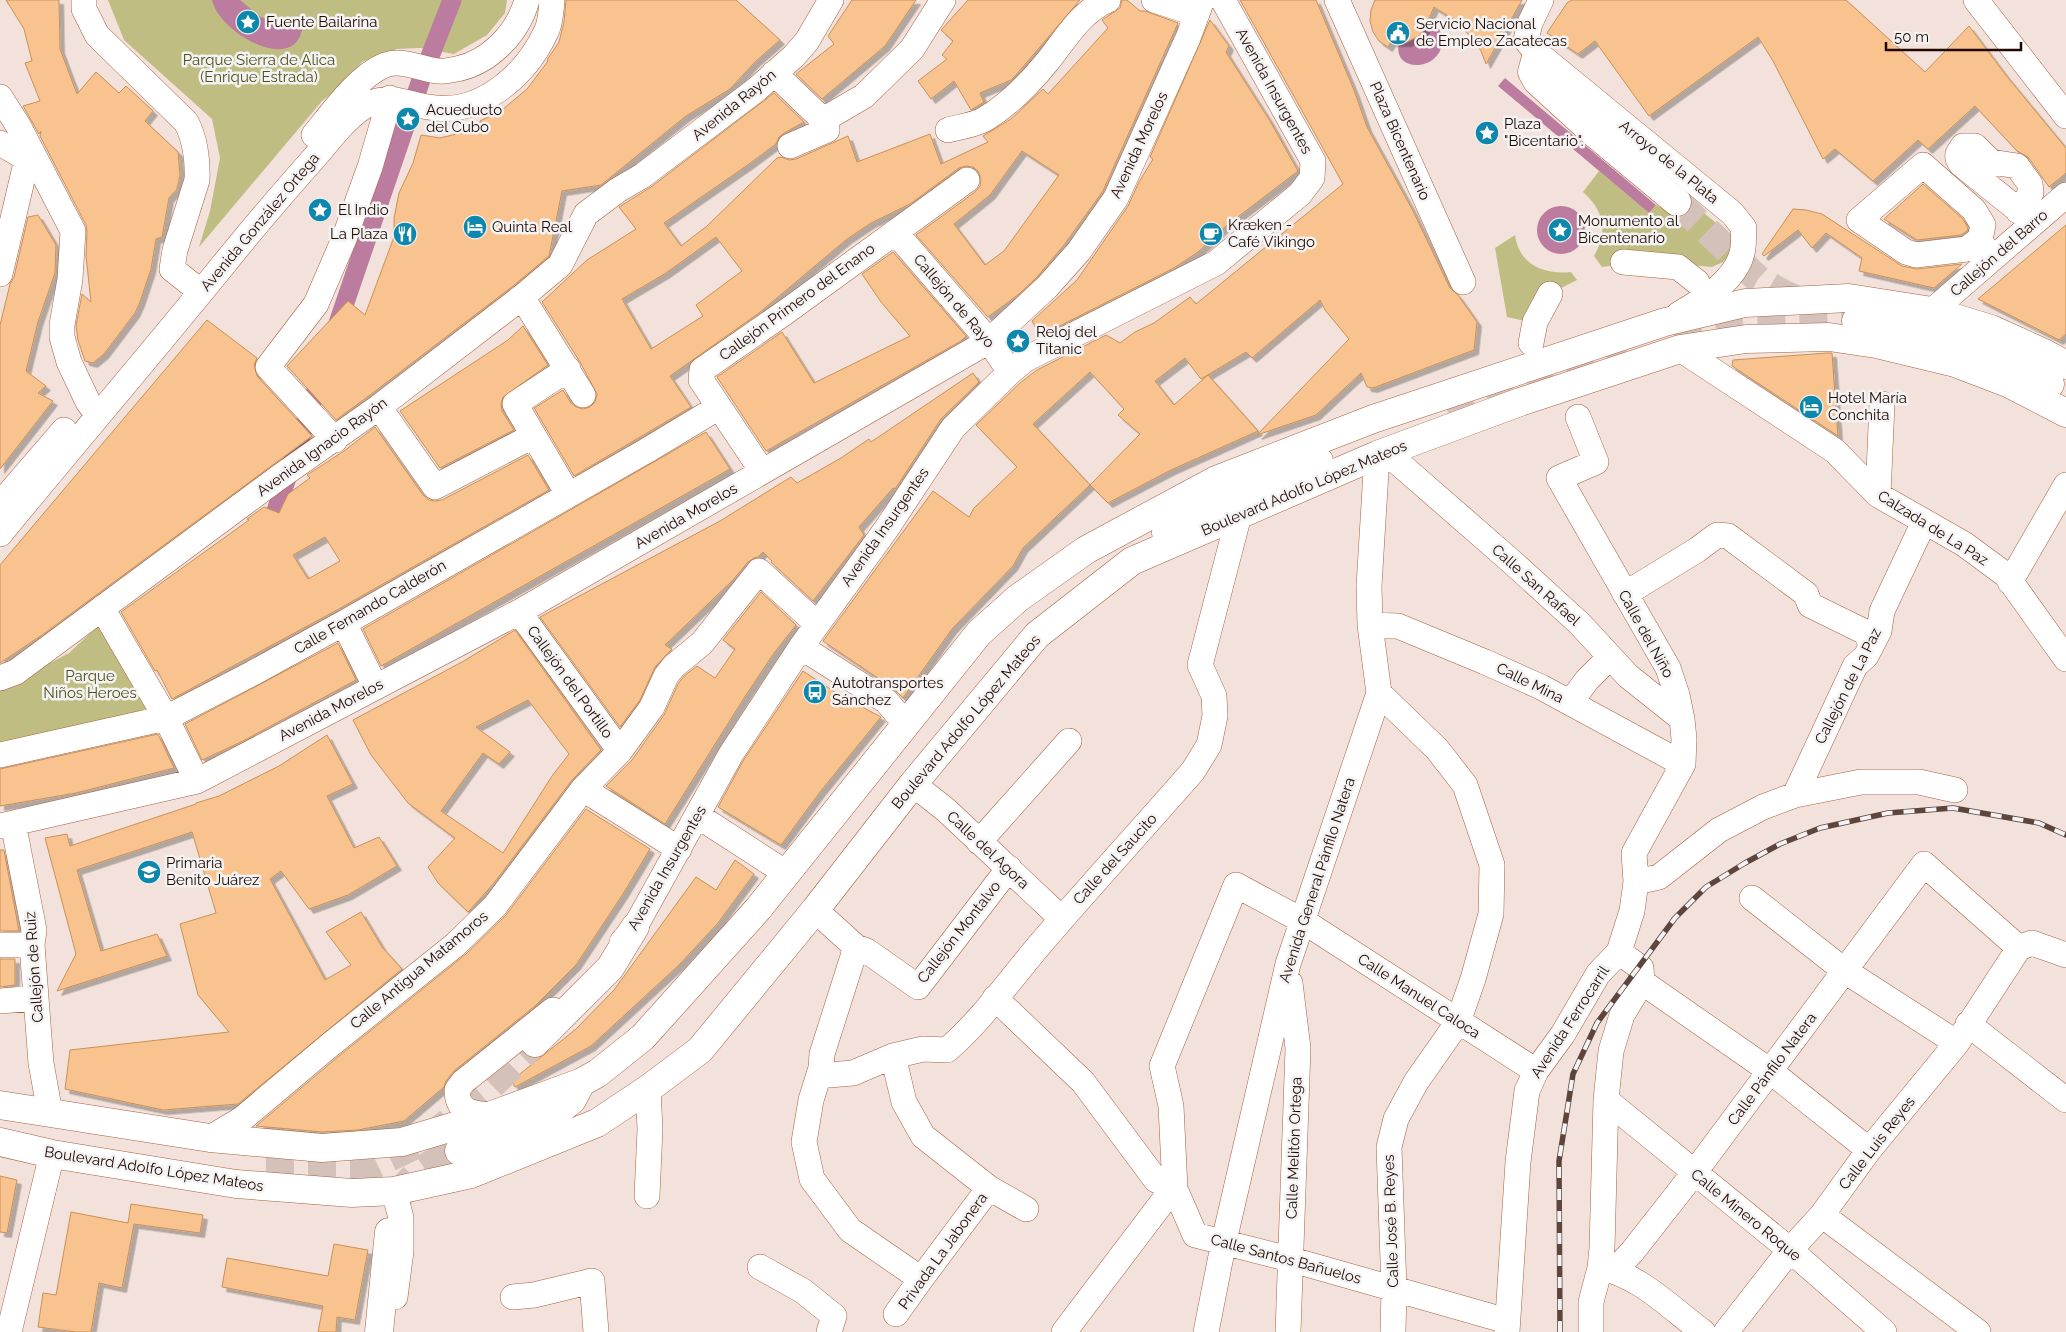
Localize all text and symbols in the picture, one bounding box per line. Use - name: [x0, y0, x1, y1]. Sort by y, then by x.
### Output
- place icon: Fuente Bailarina: [235, 9, 261, 35]
- place label: Fuente Bailarina: [266, 13, 377, 31]
- place label: Servicio Nacional de Empleo Zacatecas: [1416, 15, 1567, 50]
- public building icon: Servicio Nacional de Empleo Zacatecas: [1385, 20, 1411, 46]
- scale bar: [1886, 20, 2021, 52]
- street label: Avenida Insurgentes: [1232, 25, 1316, 157]
- text: 50 m: [1894, 28, 1929, 46]
- park label: Parque Sierra de Alica (Enrique Estrada): [183, 51, 335, 86]
- street label: Avenida Rayón: [688, 66, 780, 144]
- street label: Plaza Bicentenario: [1366, 79, 1434, 203]
- street label: Avenida Morelos: [1106, 89, 1172, 201]
- place label: Acueducto del Cubo: [426, 101, 502, 136]
- place icon: Acueducto del Cubo: [395, 106, 421, 132]
- place label: Plaza "Bicentario".: [1504, 115, 1584, 150]
- street label: Arroyo de la Plata: [1616, 116, 1722, 208]
- place icon: Plaza "Bicentario".: [1474, 120, 1500, 146]
- street label: Avenida González Ortega: [197, 149, 323, 295]
- place icon: El Indio: [307, 197, 333, 223]
- place label: El Indio: [338, 201, 389, 219]
- street label: Callejón del Barro: [1947, 206, 2051, 300]
- place label: Monumento al Bicentenario: [1578, 212, 1680, 247]
- hotel icon: Quinta Real: [462, 214, 488, 240]
- place label: Kræken - Café Vikingo: [1228, 216, 1315, 251]
- place icon: Monumento al Bicentenario: [1547, 217, 1573, 243]
- place label: Quinta Real: [492, 218, 573, 236]
- restaurant icon: La Plaza: [392, 221, 418, 247]
- cafe icon: Kræken - Café Vikingo: [1198, 221, 1224, 247]
- place label: La Plaza: [330, 225, 388, 243]
- street label: Callejón Primero del Enano: [716, 239, 878, 364]
- street label: Callejón de Rayo: [910, 251, 998, 352]
- place label: Reloj del Titanic: [1036, 323, 1098, 358]
- place icon: Reloj del Titanic: [1005, 328, 1031, 354]
- place label: Hotel María Conchita: [1828, 389, 1907, 424]
- street label: Avenida Ignacio Rayón: [253, 394, 391, 500]
- hotel icon: Hotel María Conchita: [1798, 394, 1824, 420]
- street label: Boulevard Adolfo López Mateos: [1198, 436, 1410, 540]
- street label: Avenida Insurgentes: [837, 464, 933, 590]
- street label: Avenida Morelos: [631, 479, 741, 553]
- street label: Calzada de La Paz: [1874, 487, 1992, 569]
- street label: Calle San Rafael: [1488, 541, 1585, 630]
- street label: Calle Fernando Calderón: [291, 556, 449, 658]
- street label: Calle del Niño: [1615, 587, 1678, 681]
- street label: Callejón del Portillo: [523, 622, 617, 742]
- street label: Callejón de La Paz: [1811, 625, 1885, 747]
- street label: Boulevard Adolfo López Mateos: [888, 631, 1044, 813]
- street label: Calle Mina: [1493, 659, 1567, 707]
- park label: Parque Niños Heroes: [43, 667, 137, 702]
- place label: Autotransportes Sánchez: [832, 674, 943, 709]
- street label: Avenida Morelos: [276, 675, 386, 745]
- bus stop icon: Autotransportes Sánchez: [802, 679, 828, 705]
- street label: Avenida General Pánfilo Natera: [1275, 775, 1359, 985]
- street label: Avenida Insurgentes: [624, 802, 710, 934]
- street label: Calle del Agora: [943, 807, 1033, 893]
- street label: Calle del Saucito: [1069, 810, 1161, 908]
- place label: Primaria Benito Juárez: [166, 854, 259, 889]
- school or university icon: Primaria Benito Juárez: [136, 859, 162, 885]
- street label: Callejón Montalvo: [914, 877, 1004, 987]
- street label: Calle Antigua Matamoros: [346, 907, 492, 1033]
- street label: Callejón de Ruiz: [21, 911, 47, 1023]
- street label: Calle Manuel Caloca: [1354, 950, 1484, 1042]
- street label: Avenida Ferrocarril: [1527, 962, 1613, 1081]
- street label: Calle Pánfilo Natera: [1724, 1009, 1820, 1129]
- street label: Calle Melitón Ortega: [1283, 1077, 1305, 1219]
- street label: Calle Luis Reyes: [1835, 1093, 1919, 1193]
- street label: Boulevard Adolfo López Mateos: [43, 1143, 265, 1195]
- street label: Calle José B. Reyes: [1380, 1154, 1402, 1288]
- street label: Calle Minero Roque: [1687, 1165, 1805, 1265]
- street label: Privada La Jabonera: [895, 1189, 991, 1313]
- street label: Calle Santos Bañuelos: [1209, 1230, 1363, 1288]

